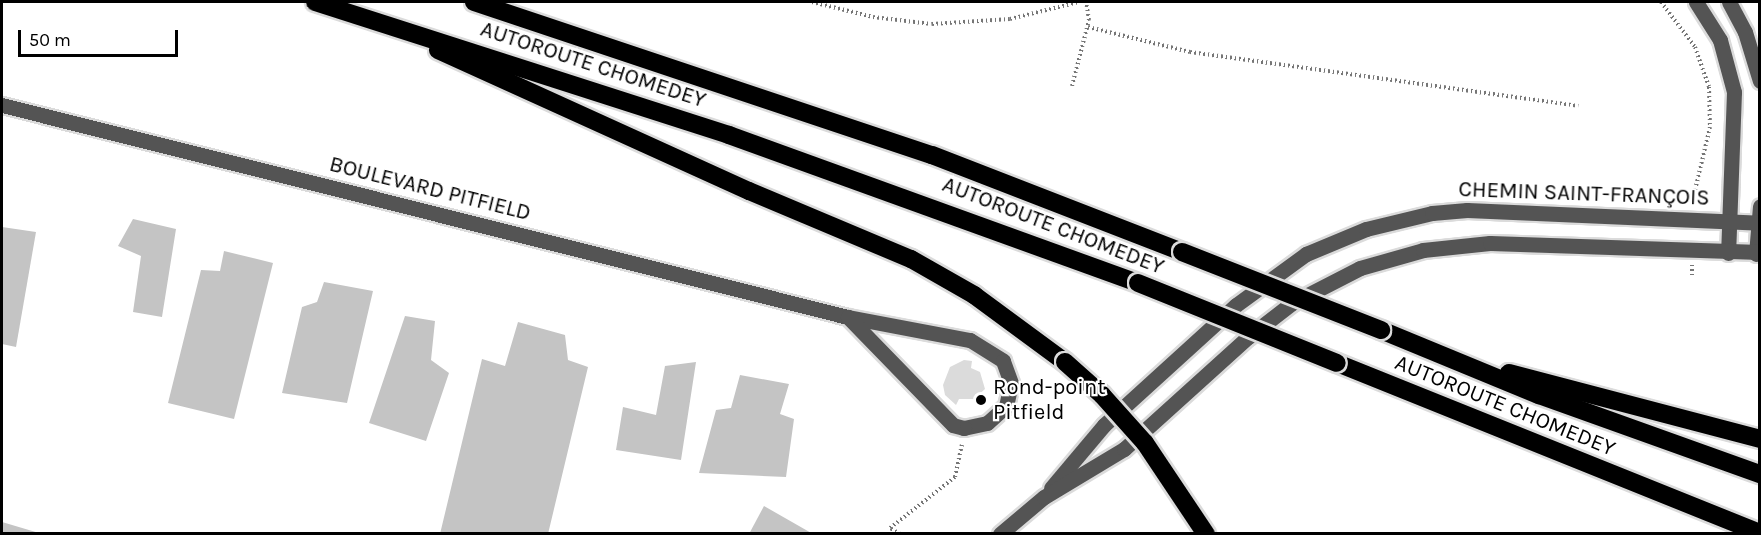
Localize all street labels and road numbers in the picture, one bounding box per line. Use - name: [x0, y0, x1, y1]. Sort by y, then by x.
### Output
- street label: AUTOROUTE CHOMEDEY: [477, 16, 709, 114]
- street label: BOULEVARD PITFIELD: [327, 151, 533, 227]
- street label: AUTOROUTE CHOMEDEY: [938, 172, 1168, 280]
- street label: CHEMIN SAINT-FRANÇOIS: [1458, 176, 1710, 212]
- street label: AUTOROUTE CHOMEDEY: [1391, 350, 1619, 462]

